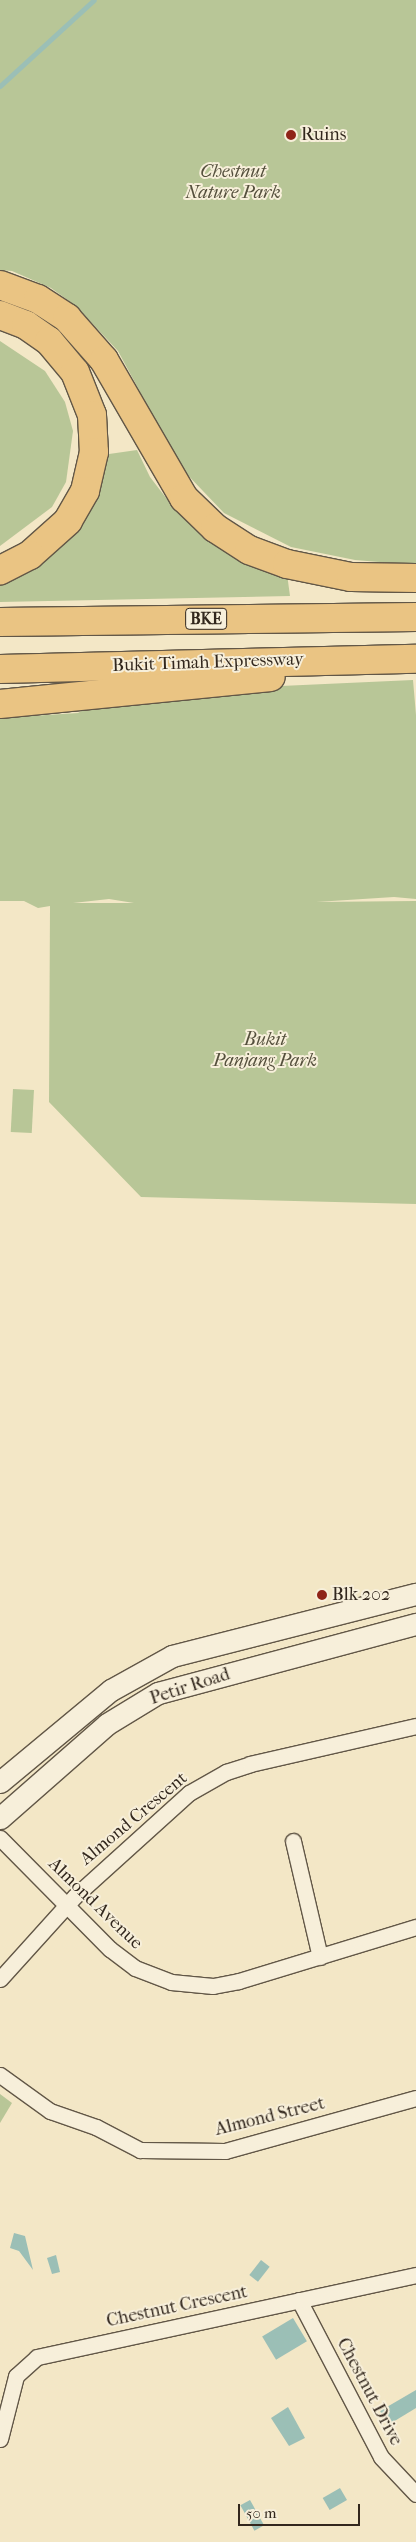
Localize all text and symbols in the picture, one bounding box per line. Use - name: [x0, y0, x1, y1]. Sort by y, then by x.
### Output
- place label: Ruins: [301, 124, 346, 146]
- marker: Ruins: [285, 129, 297, 141]
- park label: Chestnut Nature Park: [185, 162, 281, 204]
- road number: BKE: [185, 606, 227, 632]
- street label: Bukit Timah Expressway: [112, 649, 304, 677]
- park label: Bukit Panjang Park: [213, 1030, 317, 1072]
- place label: Blk 202: [332, 1584, 390, 1606]
- marker: Blk 202: [316, 1589, 328, 1601]
- street label: Petir Road: [147, 1664, 233, 1710]
- street label: Almond Crescent: [76, 1768, 192, 1870]
- street label: Almond Avenue: [43, 1854, 147, 1954]
- street label: Almond Street: [213, 2093, 327, 2141]
- street label: Chestnut Crescent: [105, 2282, 249, 2332]
- street label: Chestnut Drive: [332, 2335, 406, 2449]
- scale bar: [241, 2494, 364, 2526]
- text: 50 m: [246, 2504, 276, 2522]

